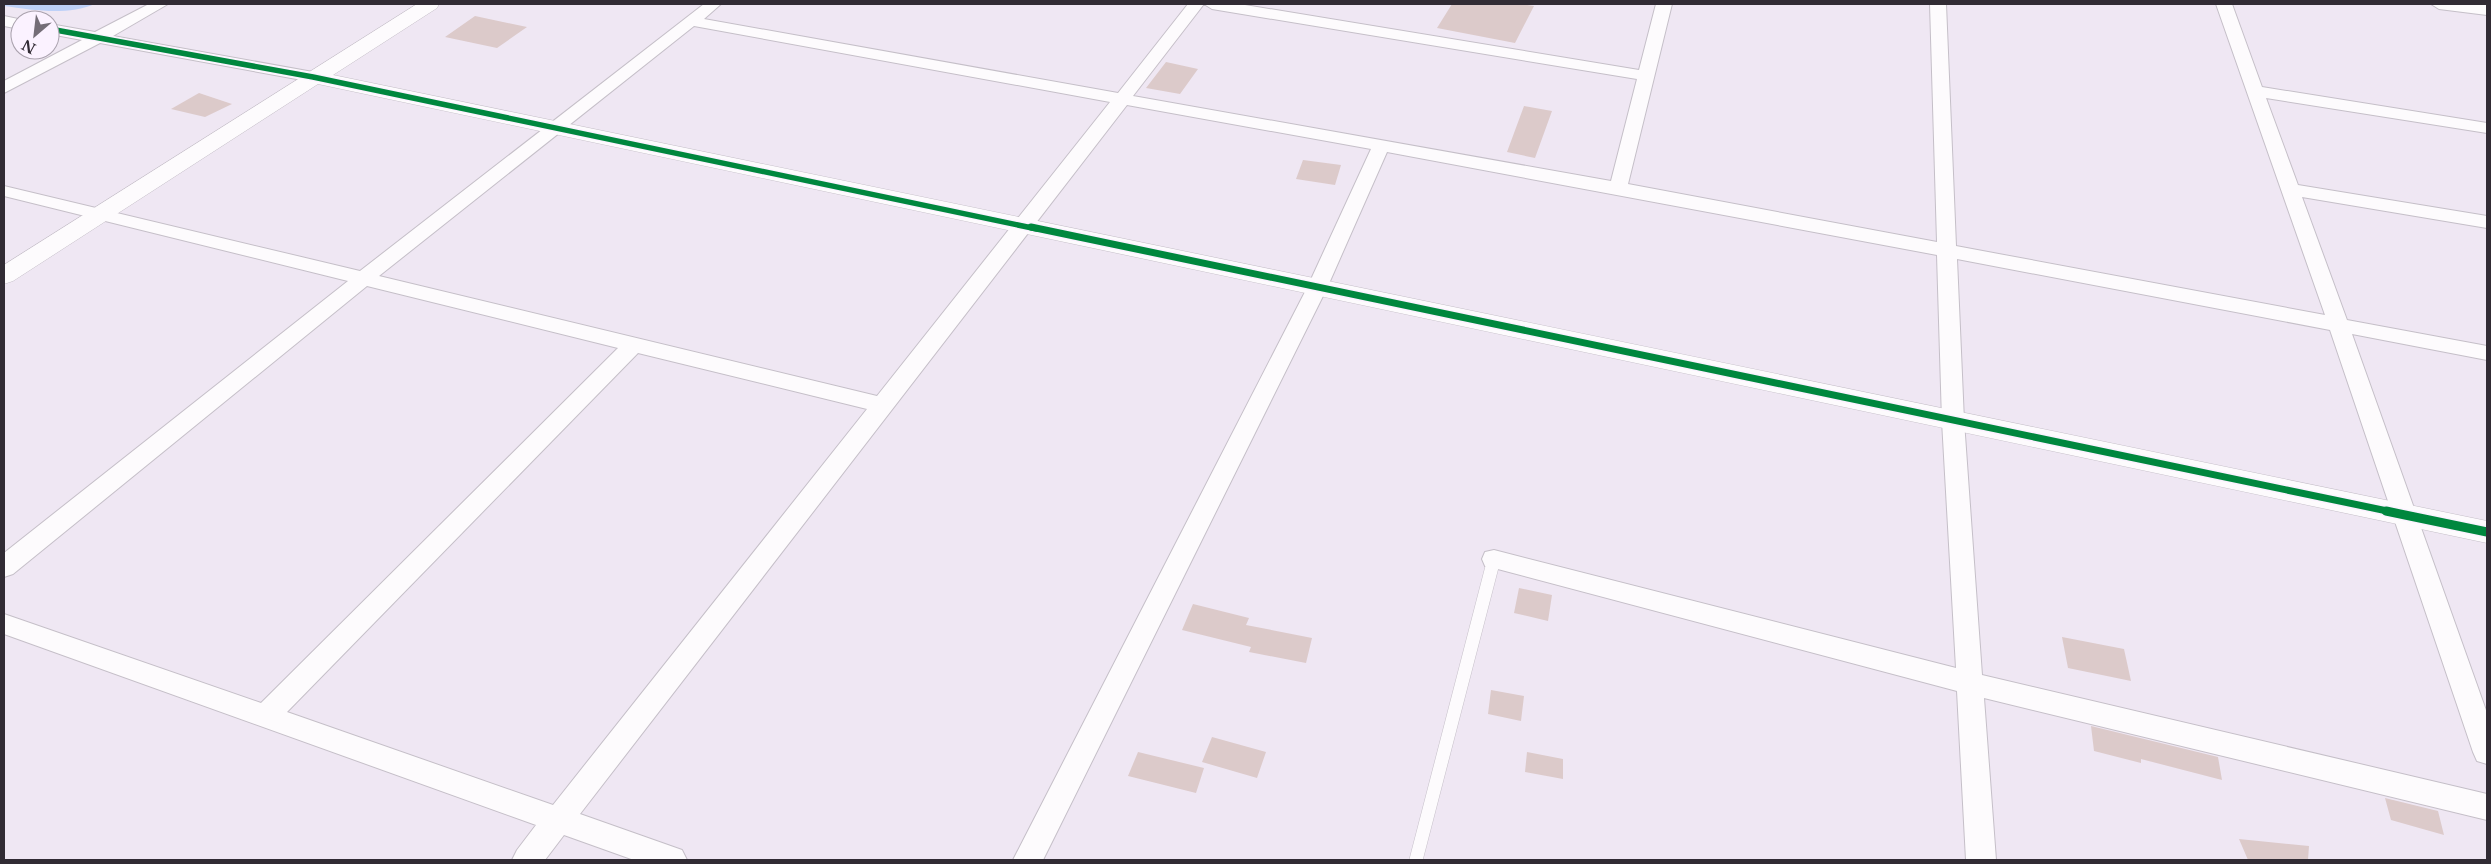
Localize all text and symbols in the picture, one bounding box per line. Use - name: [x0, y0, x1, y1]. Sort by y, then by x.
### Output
- north arrow: [10, 10, 60, 60]
- text: N: [19, 35, 39, 58]

